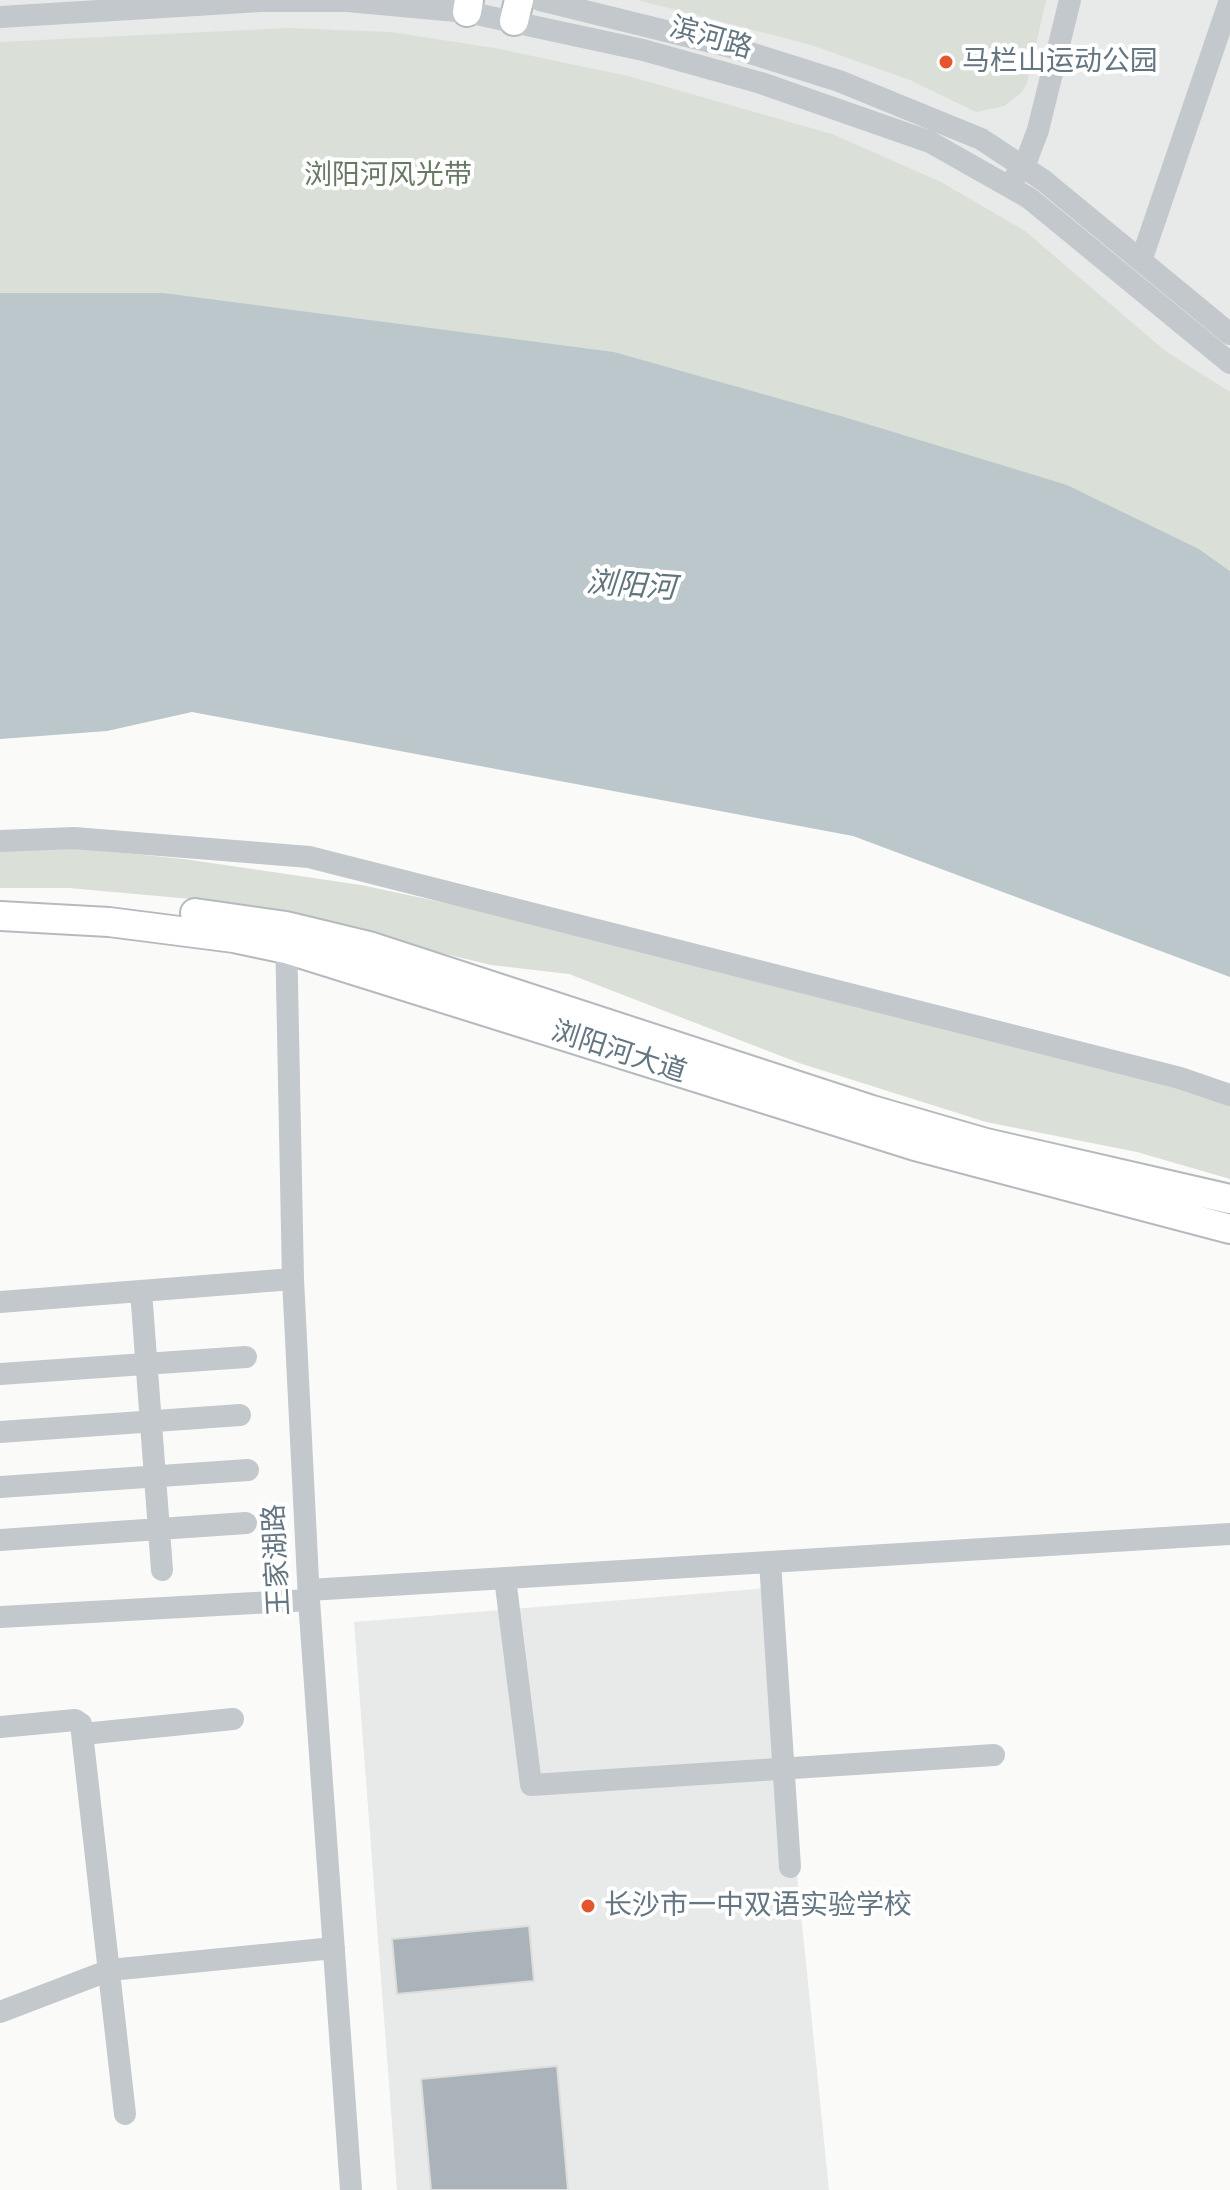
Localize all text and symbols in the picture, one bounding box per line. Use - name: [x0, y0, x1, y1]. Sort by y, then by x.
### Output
- street label: 滨河路: [666, 10, 756, 66]
- place label: 马栏山运动公园: [962, 45, 1158, 79]
- marker: 马栏山运动公园: [937, 53, 955, 71]
- park label: 浏阳河风光带: [304, 159, 472, 193]
- water label: 浏阳河: [585, 565, 677, 607]
- street label: 浏阳河大道: [547, 1014, 691, 1090]
- street label: 王家湖路: [257, 1503, 297, 1617]
- place label: 长沙市一中双语实验学校: [604, 1889, 912, 1923]
- marker: 长沙市一中双语实验学校: [579, 1897, 597, 1915]

